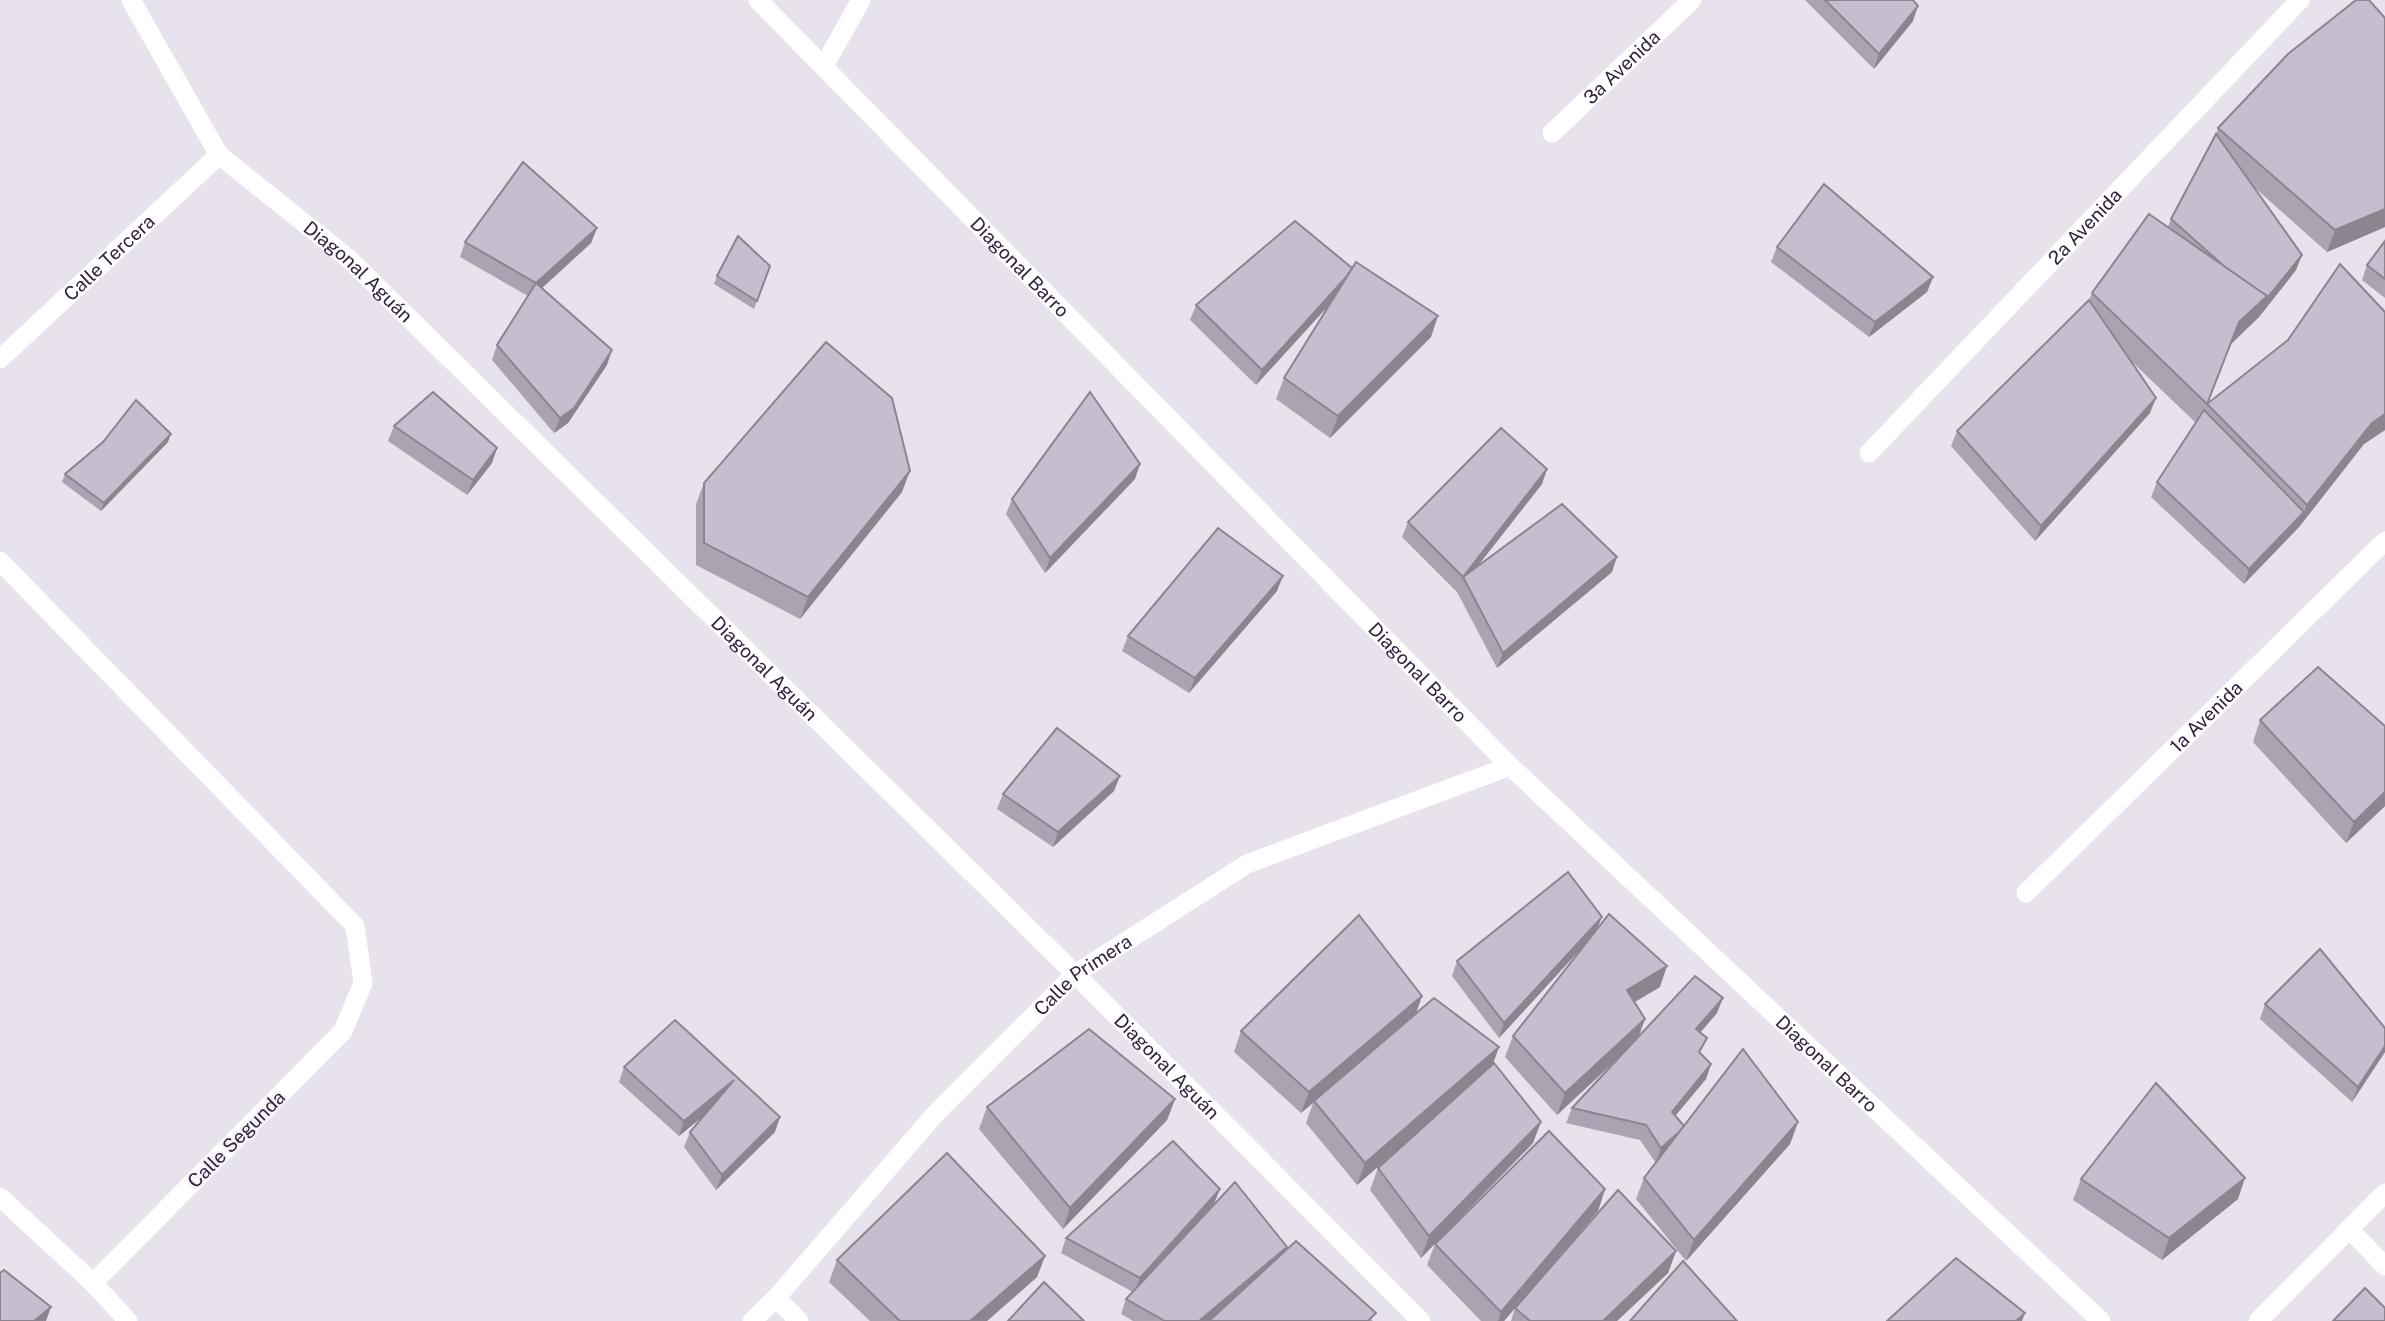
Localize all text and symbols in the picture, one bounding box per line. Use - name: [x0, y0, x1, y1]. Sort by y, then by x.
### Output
- street label: 3a Avenida: [1579, 25, 1664, 108]
- street label: 2a Avenida: [2044, 184, 2126, 269]
- street label: Calle Tercera: [59, 210, 159, 305]
- street label: Diagonal Barro: [966, 212, 1074, 321]
- street label: Diagonal Aguán: [300, 216, 417, 327]
- street label: Diagonal Aguán: [707, 611, 822, 725]
- street label: Diagonal Barro: [1364, 618, 1472, 727]
- street label: 1a Avenida: [2165, 676, 2247, 757]
- street label: Calle Primera: [1029, 930, 1136, 1020]
- street label: Diagonal Aguán: [1110, 1009, 1224, 1124]
- street label: Diagonal Barro: [1771, 1011, 1882, 1116]
- street label: Calle Segunda: [183, 1086, 289, 1192]

